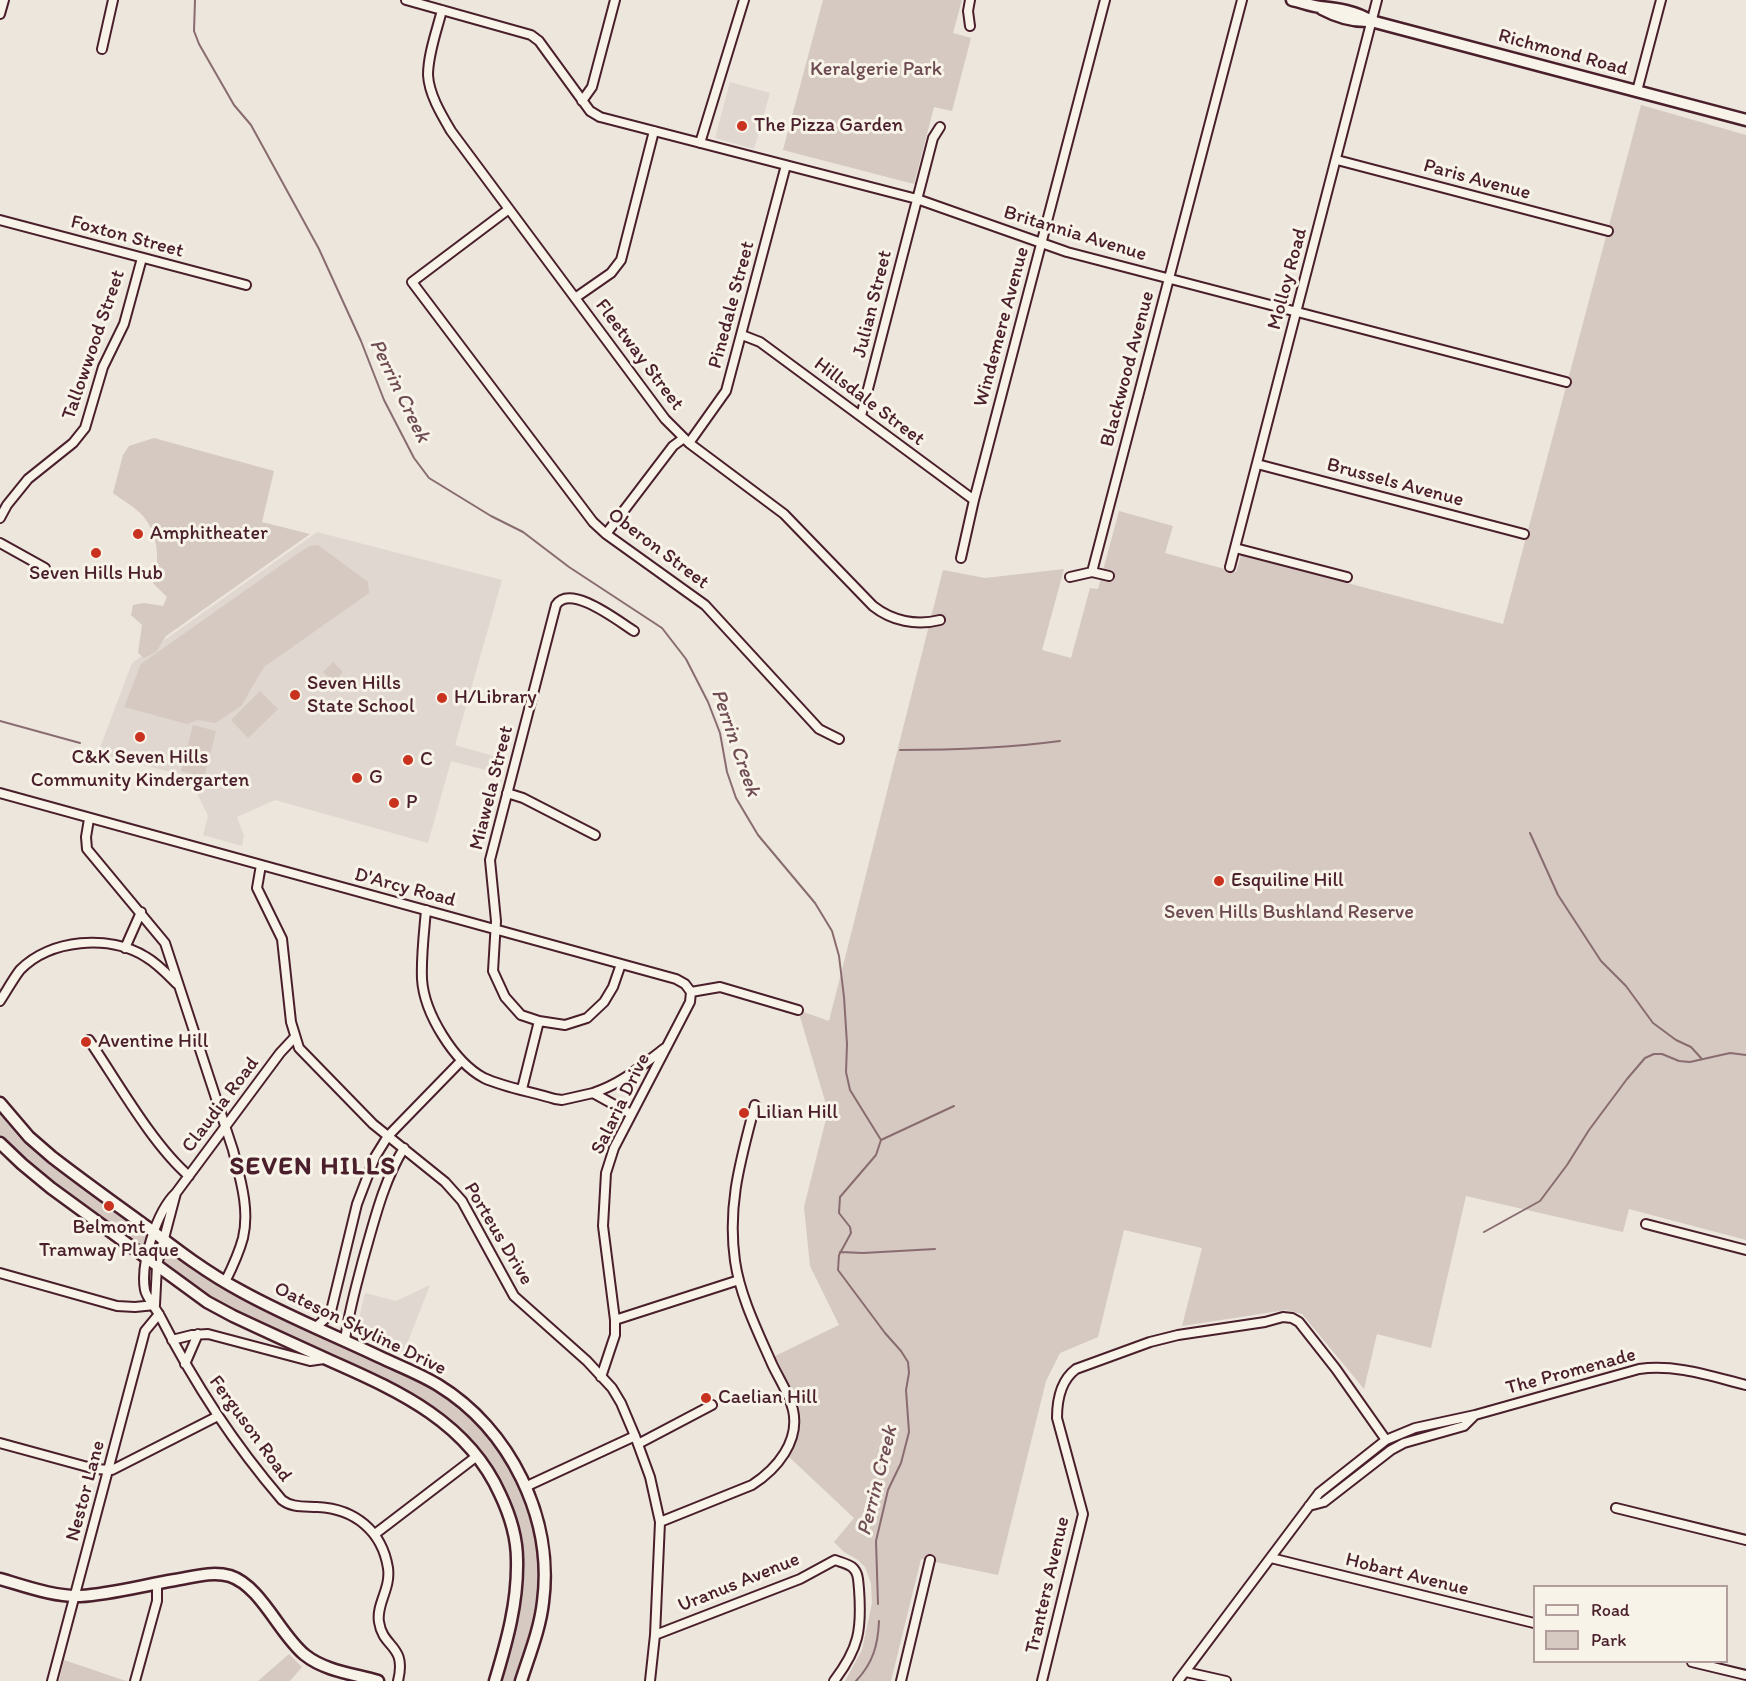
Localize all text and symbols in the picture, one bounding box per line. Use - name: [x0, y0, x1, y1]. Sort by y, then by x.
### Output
- street label: Richmond Road: [1495, 24, 1631, 82]
- park label: Keralgerie Park: [810, 58, 942, 82]
- place label: The Pizza Garden: [754, 114, 903, 138]
- marker: The Pizza Garden: [735, 119, 749, 133]
- street label: Paris Avenue: [1421, 154, 1533, 206]
- street label: Britannia Avenue: [1000, 201, 1150, 267]
- street label: Foxton Street: [68, 210, 186, 264]
- street label: Molloy Road: [1263, 225, 1313, 333]
- street label: Pinedale Street: [703, 239, 761, 371]
- street label: Windemere Avenue: [969, 244, 1035, 410]
- street label: Julian Street: [848, 248, 898, 360]
- street label: Tallowwood Street: [57, 267, 131, 423]
- street label: Blackwood Avenue: [1096, 289, 1160, 449]
- street label: Fleetway Street: [589, 295, 689, 415]
- water label: Perrin Creek: [363, 335, 435, 447]
- street label: Hillsdale Street: [809, 352, 929, 452]
- street label: Brussels Avenue: [1324, 453, 1466, 513]
- street label: Oberon Street: [603, 503, 713, 595]
- place label: Amphitheater: [150, 522, 268, 546]
- marker: Amphitheater: [131, 527, 145, 541]
- marker: Seven Hills Hub: [89, 546, 103, 560]
- place label: Seven Hills Hub: [29, 562, 163, 586]
- place label: Seven Hills State School: [307, 672, 415, 719]
- place label: H/Library: [454, 686, 537, 710]
- water label: Perrin Creek: [705, 686, 765, 800]
- marker: Seven Hills State School: [288, 688, 302, 702]
- marker: H/Library: [435, 691, 449, 705]
- street label: Miawela Street: [465, 723, 519, 853]
- marker: C&K Seven Hills Community Kindergarten: [133, 730, 147, 744]
- place label: C&K Seven Hills Community Kindergarten: [31, 746, 249, 793]
- place label: C: [420, 748, 433, 772]
- marker: C: [401, 753, 415, 767]
- place label: G: [369, 766, 383, 790]
- marker: G: [350, 771, 364, 785]
- place label: P: [406, 791, 417, 815]
- marker: P: [387, 796, 401, 810]
- street label: D'Arcy Road: [352, 863, 458, 913]
- place label: Esquiline Hill: [1231, 869, 1344, 893]
- marker: Esquiline Hill: [1212, 874, 1226, 888]
- park label: Seven Hills Bushland Reserve: [1164, 901, 1414, 925]
- place label: Aventine Hill: [98, 1030, 208, 1054]
- marker: Aventine Hill: [79, 1035, 93, 1049]
- street label: Salaria Drive: [586, 1049, 656, 1159]
- street label: Claudia Road: [177, 1052, 265, 1158]
- place label: Lilian Hill: [756, 1101, 838, 1125]
- marker: Lilian Hill: [737, 1106, 751, 1120]
- district label: SEVEN HILLS: [229, 1151, 397, 1183]
- street label: Porteus Drive: [458, 1178, 538, 1290]
- marker: Belmont Tramway Plaque: [102, 1199, 116, 1213]
- place label: Belmont Tramway Plaque: [39, 1216, 179, 1263]
- street label: Oateson Skyline Drive: [270, 1277, 450, 1381]
- street label: The Promenade: [1503, 1343, 1639, 1401]
- street label: Ferguson Road: [203, 1371, 297, 1487]
- place label: Caelian Hill: [718, 1386, 817, 1410]
- marker: Caelian Hill: [699, 1391, 713, 1405]
- water label: Perrin Creek: [852, 1424, 904, 1538]
- street label: Nestor Lane: [61, 1438, 111, 1544]
- street label: Tranters Avenue: [1021, 1514, 1075, 1656]
- street label: Uranus Avenue: [675, 1548, 803, 1618]
- street label: Hobart Avenue: [1343, 1548, 1471, 1602]
- legend: [1533, 1585, 1728, 1663]
- text: Road: [1591, 1599, 1630, 1621]
- text: Park: [1591, 1629, 1626, 1651]

